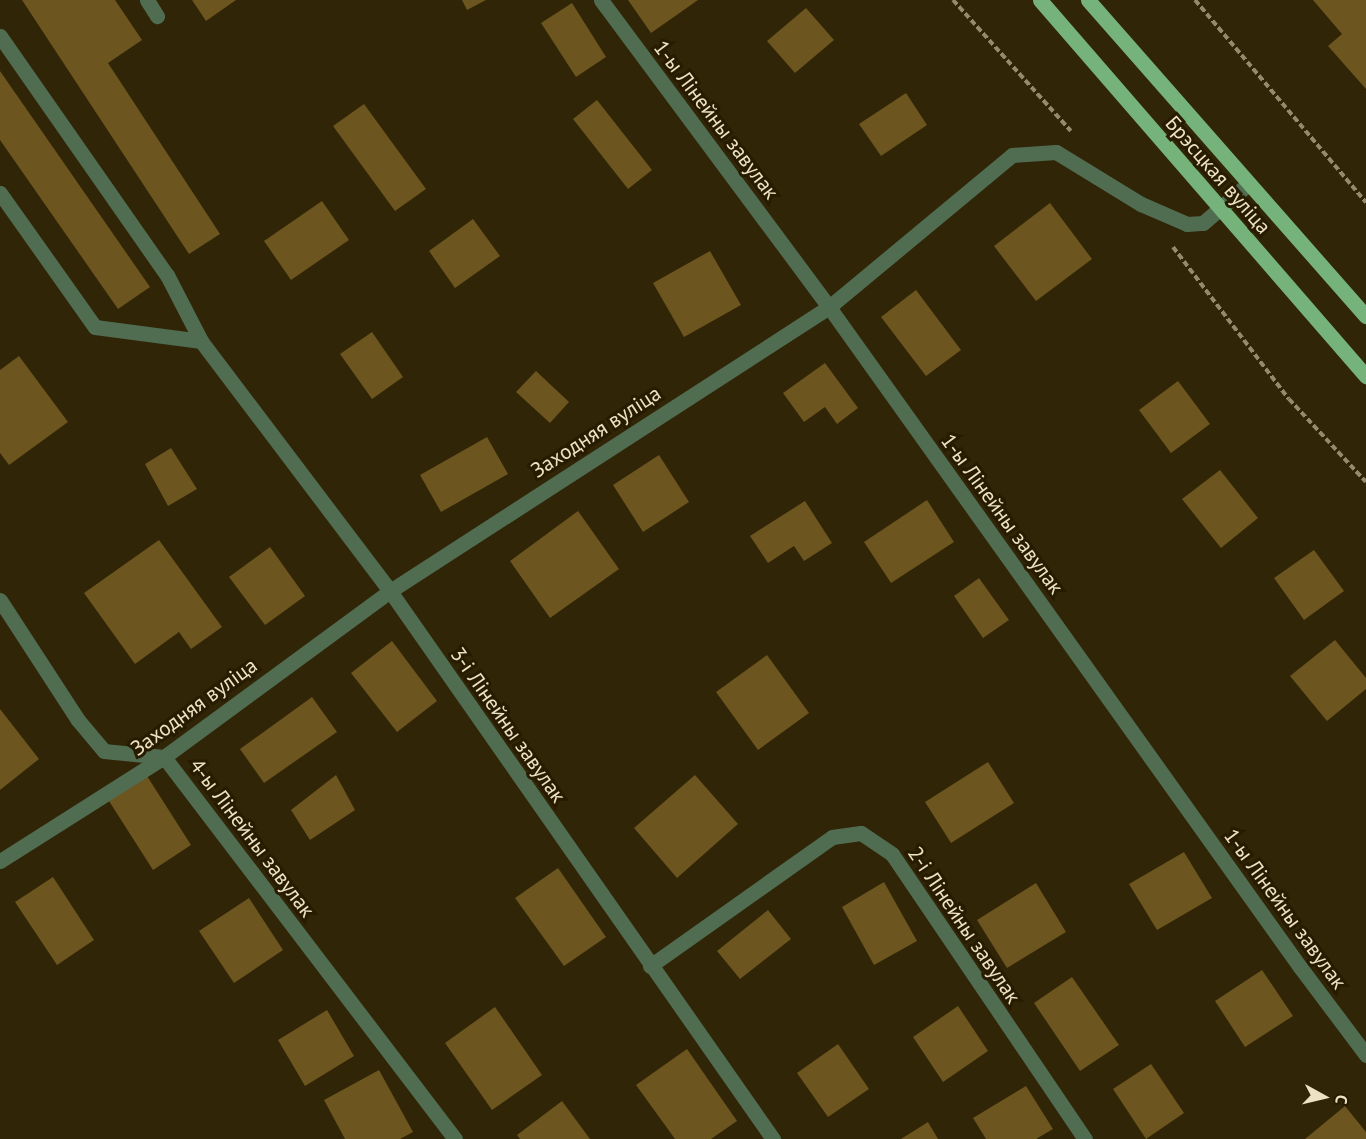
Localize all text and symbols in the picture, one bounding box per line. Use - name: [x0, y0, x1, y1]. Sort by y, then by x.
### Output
- street label: 1-ы Лінейны завулак: [648, 36, 784, 204]
- street label: Брэсцкая вуліца: [1160, 111, 1276, 239]
- street label: Заходняя вуліца: [526, 381, 666, 483]
- street label: 1-ы Лінейны завулак: [935, 429, 1069, 599]
- street label: 3-і Лінейны завулак: [445, 642, 571, 808]
- street label: Заходняя вуліца: [126, 653, 262, 761]
- street label: 4-ы Лінейны завулак: [184, 754, 320, 922]
- street label: 1-ы Лінейны завулак: [1218, 824, 1352, 994]
- street label: 2-і Лінейны завулак: [902, 842, 1026, 1008]
- north arrow: [1294, 1067, 1354, 1127]
- text: С: [1331, 1094, 1352, 1105]

